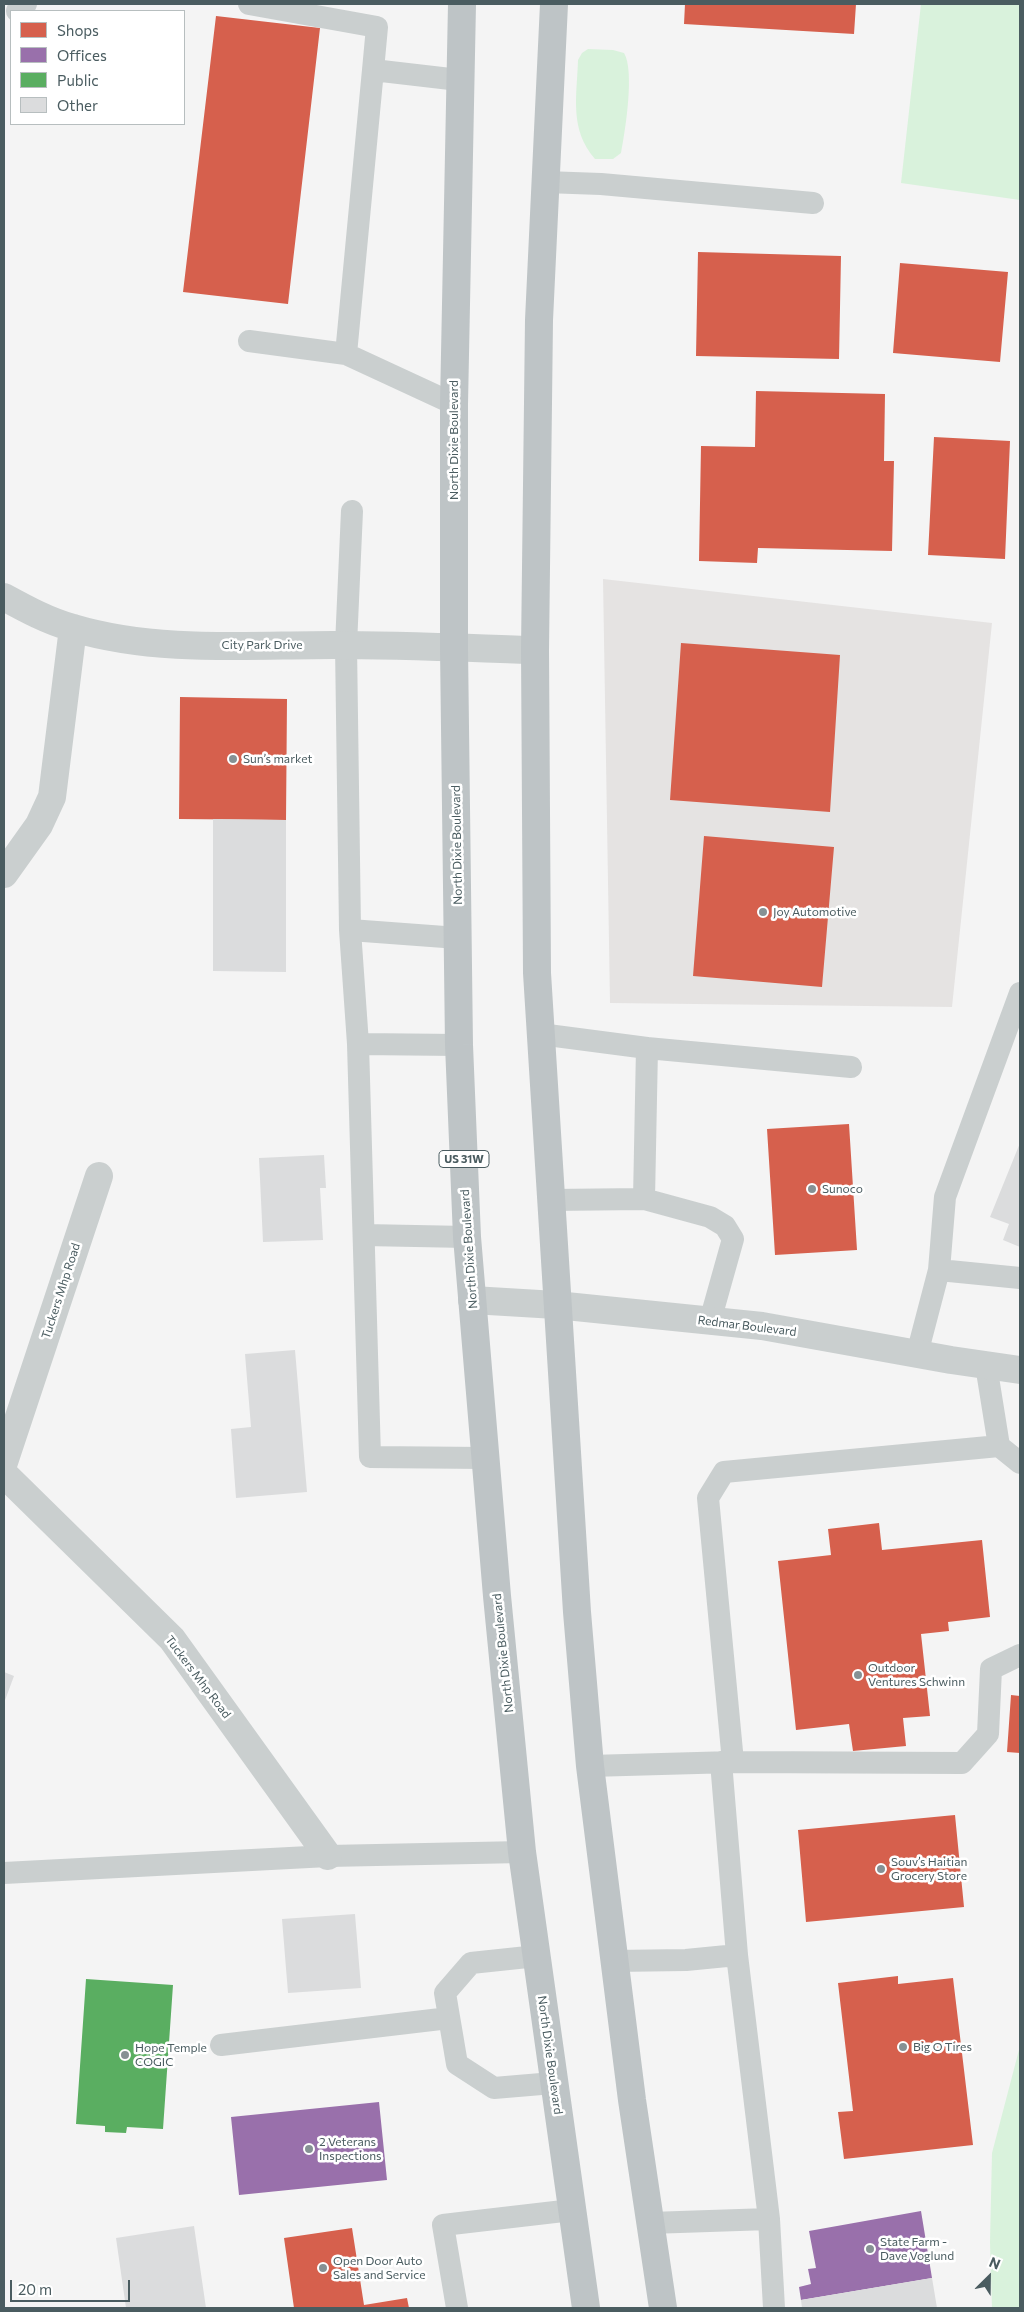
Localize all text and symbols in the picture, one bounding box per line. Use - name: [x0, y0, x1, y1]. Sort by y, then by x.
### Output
- legend: [10, 10, 185, 125]
- text: Shops: [57, 21, 99, 39]
- text: Offices: [57, 46, 107, 64]
- text: Public: [57, 71, 99, 89]
- text: Other: [57, 96, 98, 114]
- street label: North Dixie Boulevard: [447, 380, 461, 500]
- street label: City Park Drive: [221, 638, 303, 652]
- place label: Sun’s market: [243, 752, 312, 766]
- marker: Sun’s market: [227, 753, 239, 765]
- street label: North Dixie Boulevard: [449, 785, 465, 905]
- place label: Joy Automotive: [773, 905, 857, 919]
- marker: Joy Automotive: [757, 906, 769, 918]
- road number: US 31W: [439, 1150, 489, 1168]
- place label: Sunoco: [822, 1182, 863, 1196]
- marker: Sunoco: [806, 1183, 818, 1195]
- street label: North Dixie Boulevard: [458, 1189, 480, 1309]
- street label: Tuckers Mhp Road: [39, 1241, 83, 1341]
- street label: Redmar Boulevard: [697, 1313, 797, 1339]
- street label: North Dixie Boulevard: [490, 1593, 516, 1713]
- street label: Tuckers Mhp Road: [162, 1633, 234, 1721]
- place label: Outdoor Ventures Schwinn: [868, 1661, 965, 1689]
- marker: Outdoor Ventures Schwinn: [852, 1669, 864, 1681]
- place label: Souv’s Haitian Grocery Store: [891, 1855, 967, 1883]
- marker: Souv’s Haitian Grocery Store: [875, 1863, 887, 1875]
- street label: North Dixie Boulevard: [535, 1995, 565, 2115]
- place label: Big O Tires: [913, 2040, 972, 2054]
- place label: Hope Temple COGIC: [135, 2041, 207, 2069]
- marker: Big O Tires: [897, 2041, 909, 2053]
- marker: Hope Temple COGIC: [119, 2049, 131, 2061]
- place label: 2 Veterans Inspections: [319, 2135, 382, 2163]
- marker: 2 Veterans Inspections: [303, 2143, 315, 2155]
- place label: State Farm - Dave Voglund: [880, 2235, 954, 2263]
- marker: State Farm - Dave Voglund: [864, 2243, 876, 2255]
- north arrow: [964, 2252, 1014, 2302]
- text: N: [987, 2253, 1003, 2273]
- place label: Open Door Auto Sales and Service: [333, 2254, 425, 2282]
- marker: Open Door Auto Sales and Service: [317, 2262, 329, 2274]
- scale bar: [12, 2270, 132, 2302]
- text: 20 m: [18, 2280, 52, 2298]

